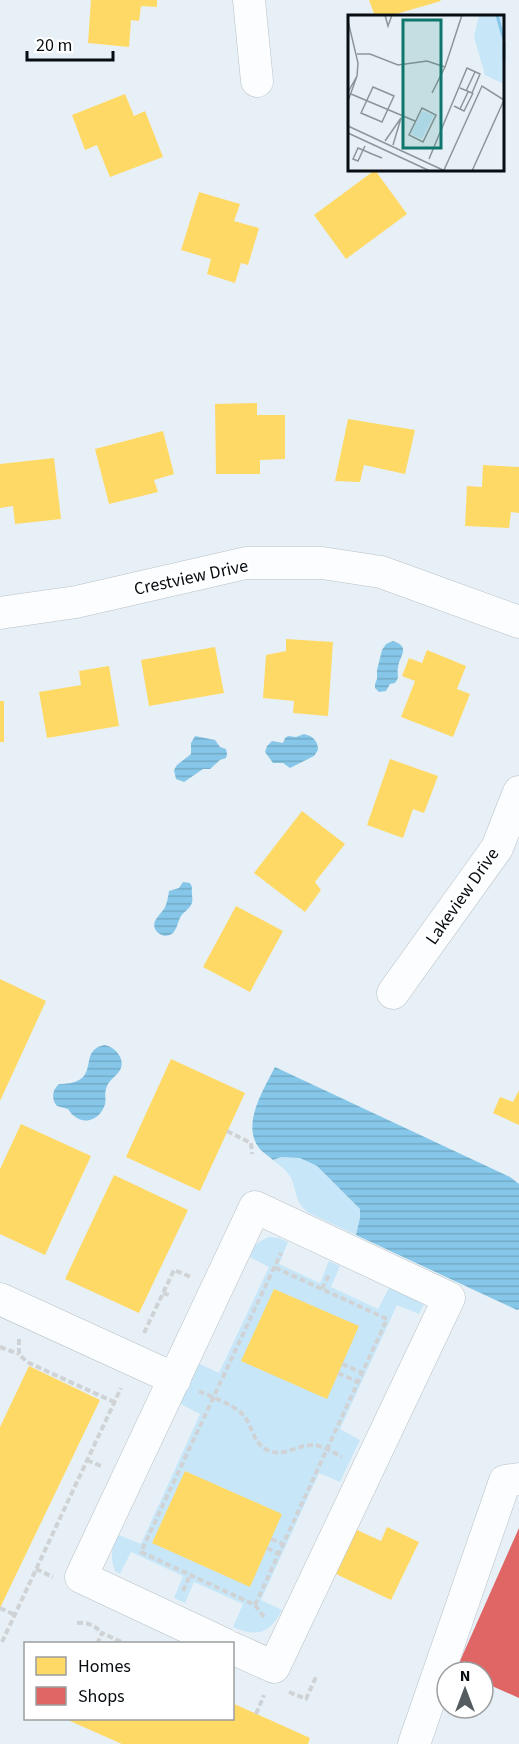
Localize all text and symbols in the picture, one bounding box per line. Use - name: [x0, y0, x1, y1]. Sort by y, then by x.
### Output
- inset map: [348, 15, 504, 171]
- scale bar: [27, 24, 112, 62]
- text: 20 m: [36, 33, 72, 58]
- street label: Crestview Drive: [132, 553, 250, 602]
- street label: Lakeview Drive: [420, 843, 505, 950]
- legend: [24, 1642, 234, 1720]
- text: Homes: [78, 1654, 131, 1679]
- north arrow: [435, 1660, 495, 1720]
- text: N: [460, 1665, 470, 1687]
- text: Shops: [78, 1684, 125, 1709]

